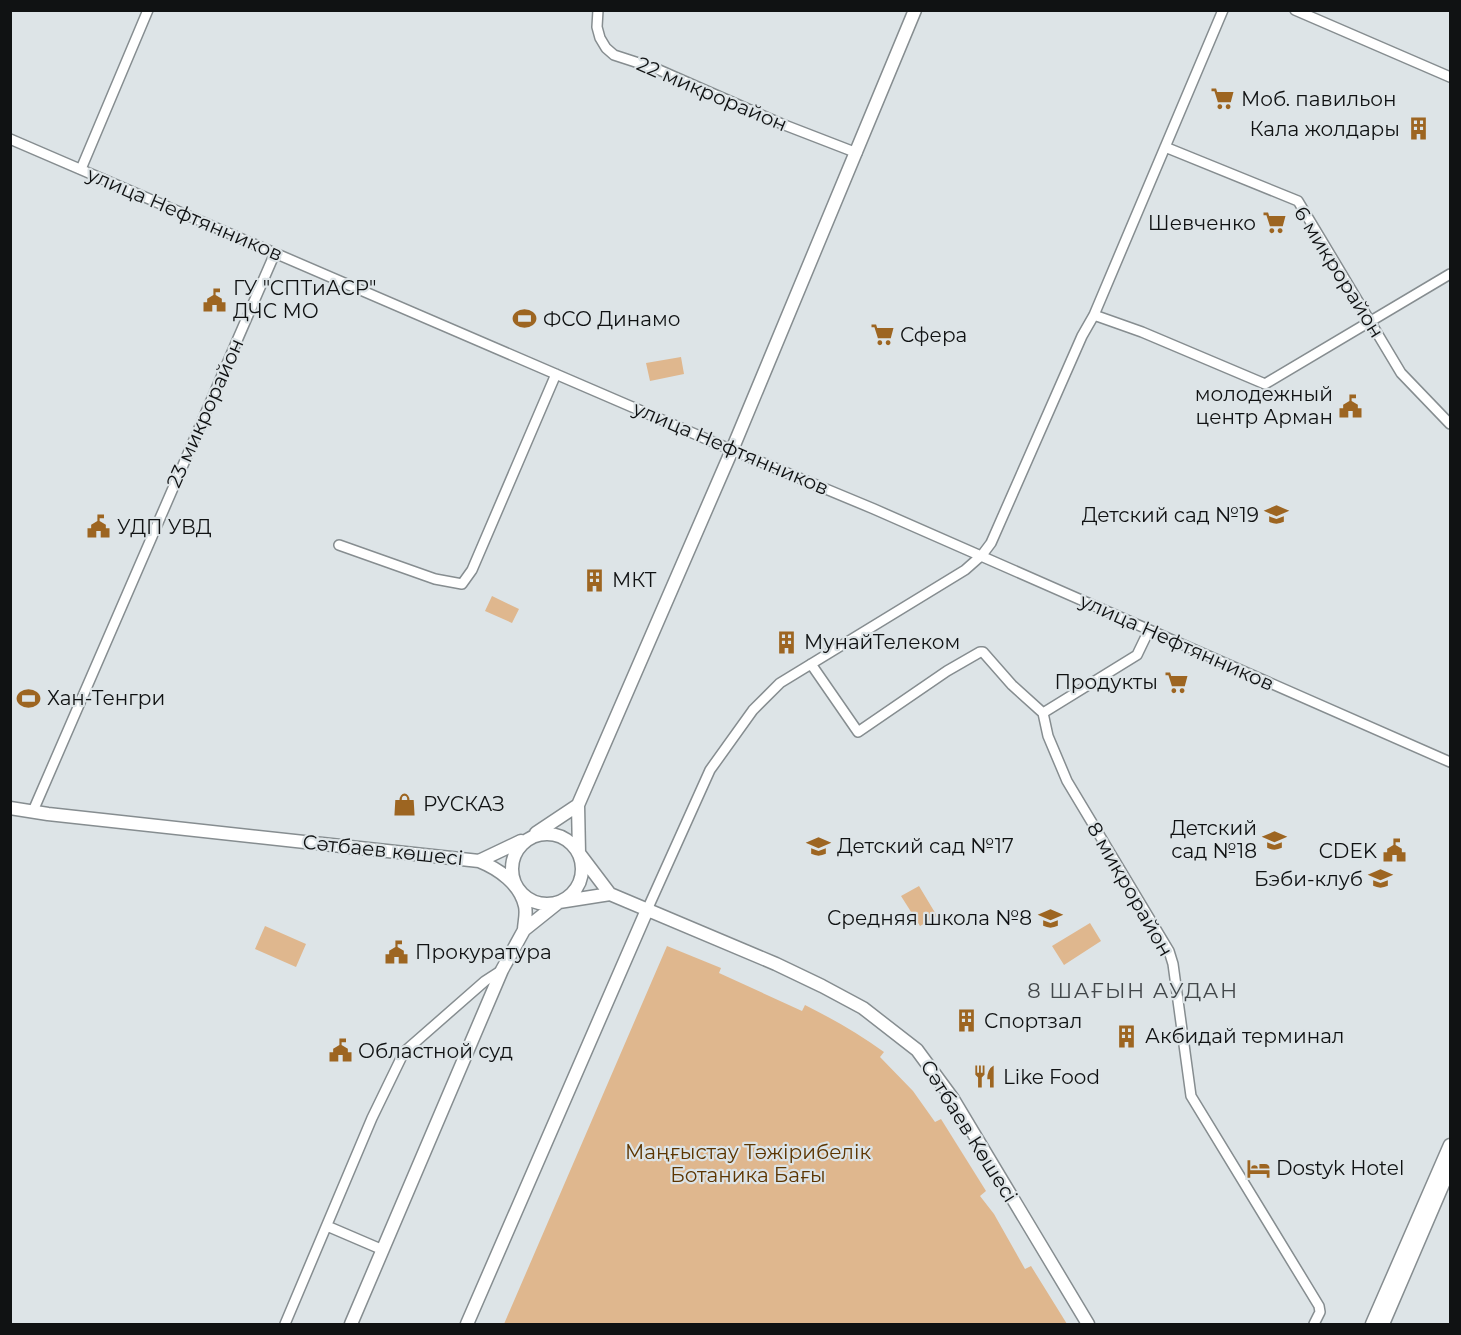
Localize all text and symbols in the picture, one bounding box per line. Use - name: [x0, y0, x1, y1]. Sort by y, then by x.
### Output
- street label: 22 микрорайон: [633, 52, 791, 136]
- supermarket icon: Моб. павильон: [1210, 86, 1236, 112]
- place label: Моб. павильон: [1241, 87, 1397, 111]
- building icon: Кала жолдары: [1405, 116, 1431, 142]
- place label: Кала жолдары: [1250, 117, 1400, 141]
- street label: улица Нефтянников: [83, 162, 286, 266]
- street label: 6 микрорайон: [1289, 202, 1389, 342]
- supermarket icon: Шевченко: [1261, 210, 1287, 236]
- place label: Шевченко: [1148, 211, 1256, 235]
- place label: ГУ "СПТиАСР" ДЧС МО: [233, 276, 377, 323]
- public building icon: ГУ "СПТиАСР" ДЧС МО: [202, 287, 228, 313]
- sports icon: ФСО Динамо: [512, 306, 538, 332]
- place label: ФСО Динамо: [543, 307, 681, 331]
- supermarket icon: Сфера: [869, 322, 895, 348]
- place label: Сфера: [900, 323, 967, 347]
- street label: 23 микрорайон: [161, 335, 249, 491]
- place label: молодежный центр Арман: [1195, 382, 1333, 429]
- public building icon: молодежный центр Арман: [1338, 393, 1364, 419]
- street label: улица Нефтянников: [629, 396, 832, 500]
- school or university icon: Детский сад №19: [1264, 502, 1290, 528]
- place label: Детский сад №19: [1082, 503, 1259, 527]
- public building icon: УДП УВД: [86, 514, 112, 540]
- place label: УДП УВД: [117, 515, 212, 539]
- building icon: МКТ: [581, 567, 607, 593]
- place label: МКТ: [612, 568, 657, 592]
- street label: улица Нефтянников: [1075, 588, 1278, 696]
- building icon: МунайТелеком: [773, 629, 799, 655]
- place label: МунайТелеком: [804, 630, 960, 654]
- supermarket icon: Продукты: [1163, 669, 1189, 695]
- place label: Продукты: [1054, 670, 1158, 694]
- sports icon: Хан-Тенгри: [16, 685, 42, 711]
- place label: Хан-Тенгри: [47, 686, 165, 710]
- shop icon: РУСКАЗ: [392, 791, 418, 817]
- place label: РУСКАЗ: [423, 792, 505, 816]
- place label: Детский сад №18: [1170, 816, 1257, 863]
- street label: 8 микрорайон: [1082, 818, 1178, 960]
- school or university icon: Детский сад №18: [1262, 827, 1288, 853]
- street label: Сәтбаев көшесі: [302, 830, 464, 870]
- school or university icon: Детский сад №17: [806, 833, 832, 859]
- place label: Детский сад №17: [837, 834, 1014, 858]
- public building icon: CDEK: [1382, 838, 1408, 864]
- place label: CDEK: [1319, 839, 1378, 863]
- school or university icon: Бэби-клуб: [1368, 866, 1394, 892]
- place label: Бэби-клуб: [1254, 867, 1363, 891]
- school or university icon: Средняя школа №8: [1037, 905, 1063, 931]
- place label: Средняя школа №8: [827, 906, 1032, 930]
- public building icon: Прокуратура: [384, 939, 410, 965]
- place label: Прокуратура: [415, 940, 552, 964]
- district label: 8 ШАҒЫН АУДАН: [1027, 978, 1239, 1003]
- building icon: Спортзал: [953, 1008, 979, 1034]
- place label: Спортзал: [984, 1009, 1082, 1033]
- building icon: Акбидай терминал: [1114, 1023, 1140, 1049]
- place label: Акбидай терминал: [1145, 1024, 1344, 1048]
- public building icon: Областной суд: [327, 1038, 353, 1064]
- place label: Областной суд: [358, 1039, 513, 1063]
- street label: Сәтбаев Көшесі: [916, 1055, 1022, 1207]
- restaurant icon: Like Food: [972, 1064, 998, 1090]
- place label: Like Food: [1003, 1065, 1100, 1089]
- park label: Маңғыстау Тәжірибелік Ботаника Бағы: [625, 1140, 871, 1187]
- hotel icon: Dostyk Hotel: [1245, 1155, 1271, 1181]
- place label: Dostyk Hotel: [1276, 1156, 1404, 1180]

